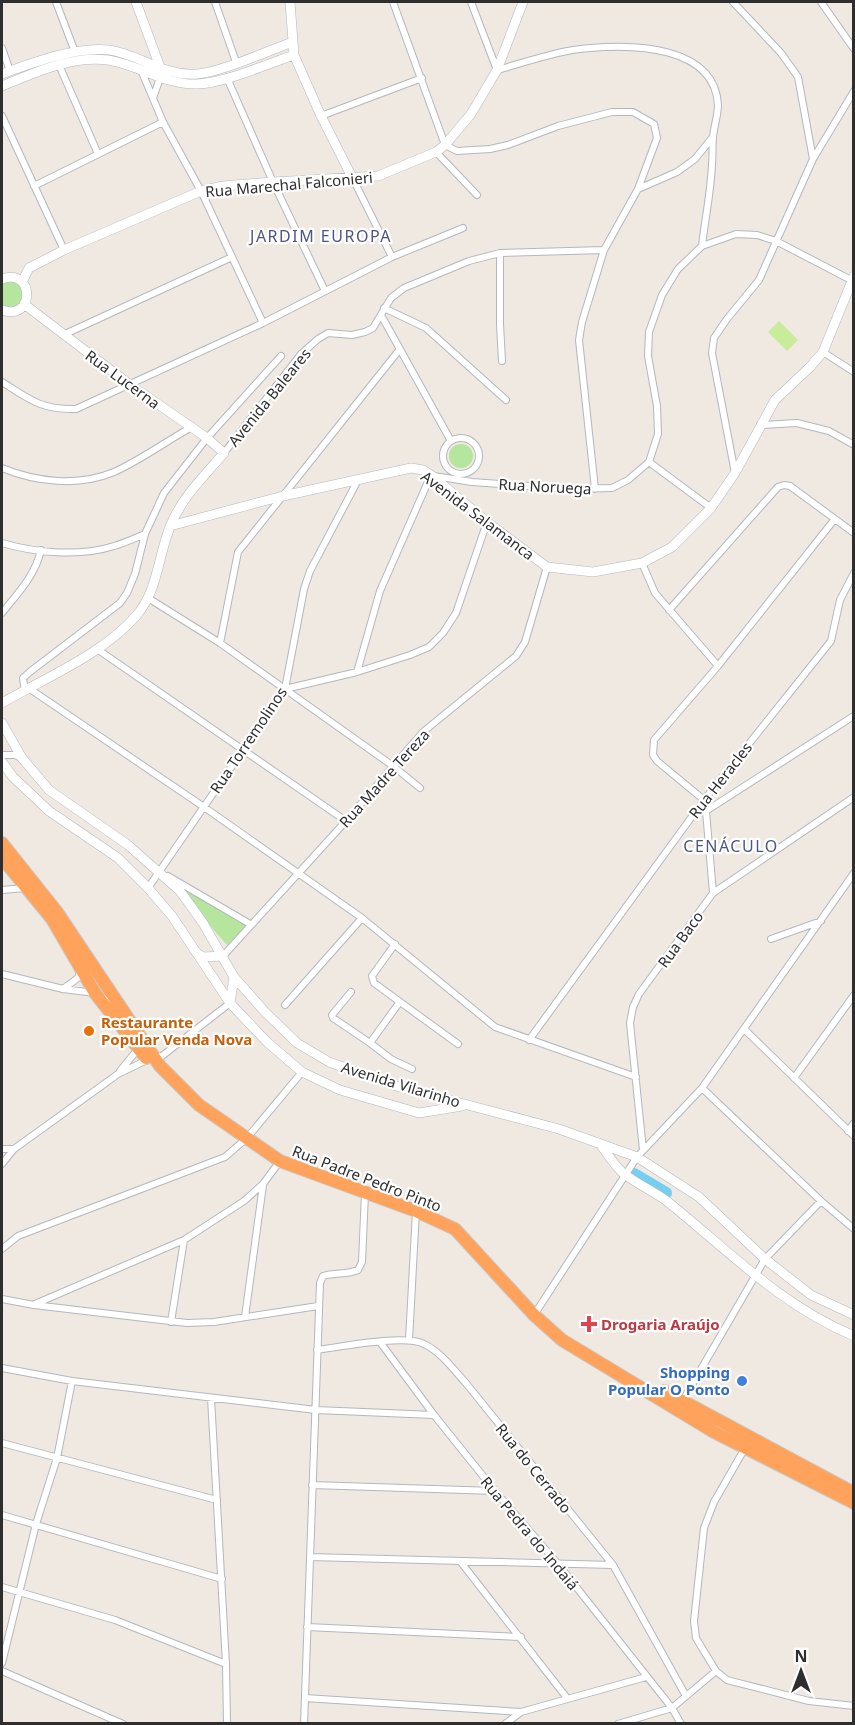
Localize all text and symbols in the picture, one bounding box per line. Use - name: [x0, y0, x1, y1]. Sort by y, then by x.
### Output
- street label: Rua Marechal Falconieri: [204, 167, 374, 201]
- district label: JARDIM EUROPA: [248, 225, 392, 247]
- street label: Avenida Baleares: [223, 344, 315, 450]
- street label: Rua Lucerna: [82, 345, 164, 413]
- street label: Avenida Salamanca: [417, 466, 539, 564]
- street label: Rua Noruega: [498, 474, 592, 498]
- street label: Rua Torremolinos: [205, 683, 291, 797]
- street label: Rua Madre Tereza: [334, 725, 434, 831]
- street label: Rua Heracles: [684, 738, 756, 822]
- district label: CENÁCULO: [683, 835, 779, 857]
- street label: Rua Baco: [653, 907, 707, 971]
- place label: Restaurante Popular Venda Nova: [101, 1012, 252, 1049]
- marker: Restaurante Popular Venda Nova: [82, 1024, 96, 1038]
- street label: Avenida Vilarinho: [339, 1056, 463, 1112]
- street label: Rua Padre Pedro Pinto: [290, 1140, 444, 1216]
- place label: Drogaria Araújo: [601, 1314, 720, 1334]
- marker: Drogaria Araújo: [582, 1317, 596, 1331]
- place label: Shopping Popular O Ponto: [608, 1362, 730, 1399]
- marker: Shopping Popular O Ponto: [735, 1374, 749, 1388]
- street label: Rua do Cerrado: [492, 1419, 576, 1517]
- street label: Rua Pedra do Indaiá: [477, 1472, 583, 1594]
- north arrow: [771, 1641, 831, 1701]
- text: N: [794, 1645, 808, 1667]

